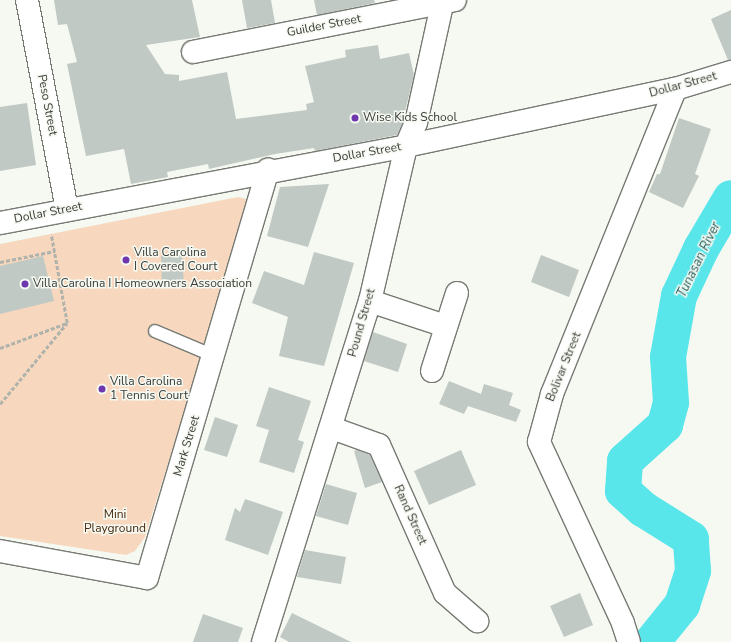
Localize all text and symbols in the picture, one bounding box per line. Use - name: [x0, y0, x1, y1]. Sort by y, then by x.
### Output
- street label: Guilder Street: [286, 12, 362, 40]
- street label: Dollar Street: [648, 69, 718, 101]
- street label: Peso Street: [34, 73, 60, 137]
- place label: Wise Kids School: [363, 111, 457, 125]
- marker: Wise Kids School: [350, 113, 360, 123]
- street label: Dollar Street: [332, 140, 402, 166]
- street label: Dollar Street: [13, 199, 83, 227]
- water label: Tunasan River: [674, 220, 724, 300]
- place label: Villa Carolina I Covered Court: [134, 246, 217, 274]
- marker: Villa Carolina I Covered Court: [121, 255, 131, 265]
- place label: Villa Carolina I Homeowners Association: [33, 277, 252, 291]
- marker: Villa Carolina I Homeowners Association: [20, 279, 30, 289]
- street label: Pound Street: [345, 287, 379, 359]
- street label: Bolivar Street: [544, 330, 584, 404]
- place label: Villa Carolina 1 Tennis Court: [110, 375, 188, 403]
- marker: Villa Carolina 1 Tennis Court: [97, 384, 107, 394]
- street label: Mark Street: [171, 414, 203, 478]
- street label: Rand Street: [390, 483, 430, 547]
- park label: Mini Playground: [84, 508, 146, 536]

